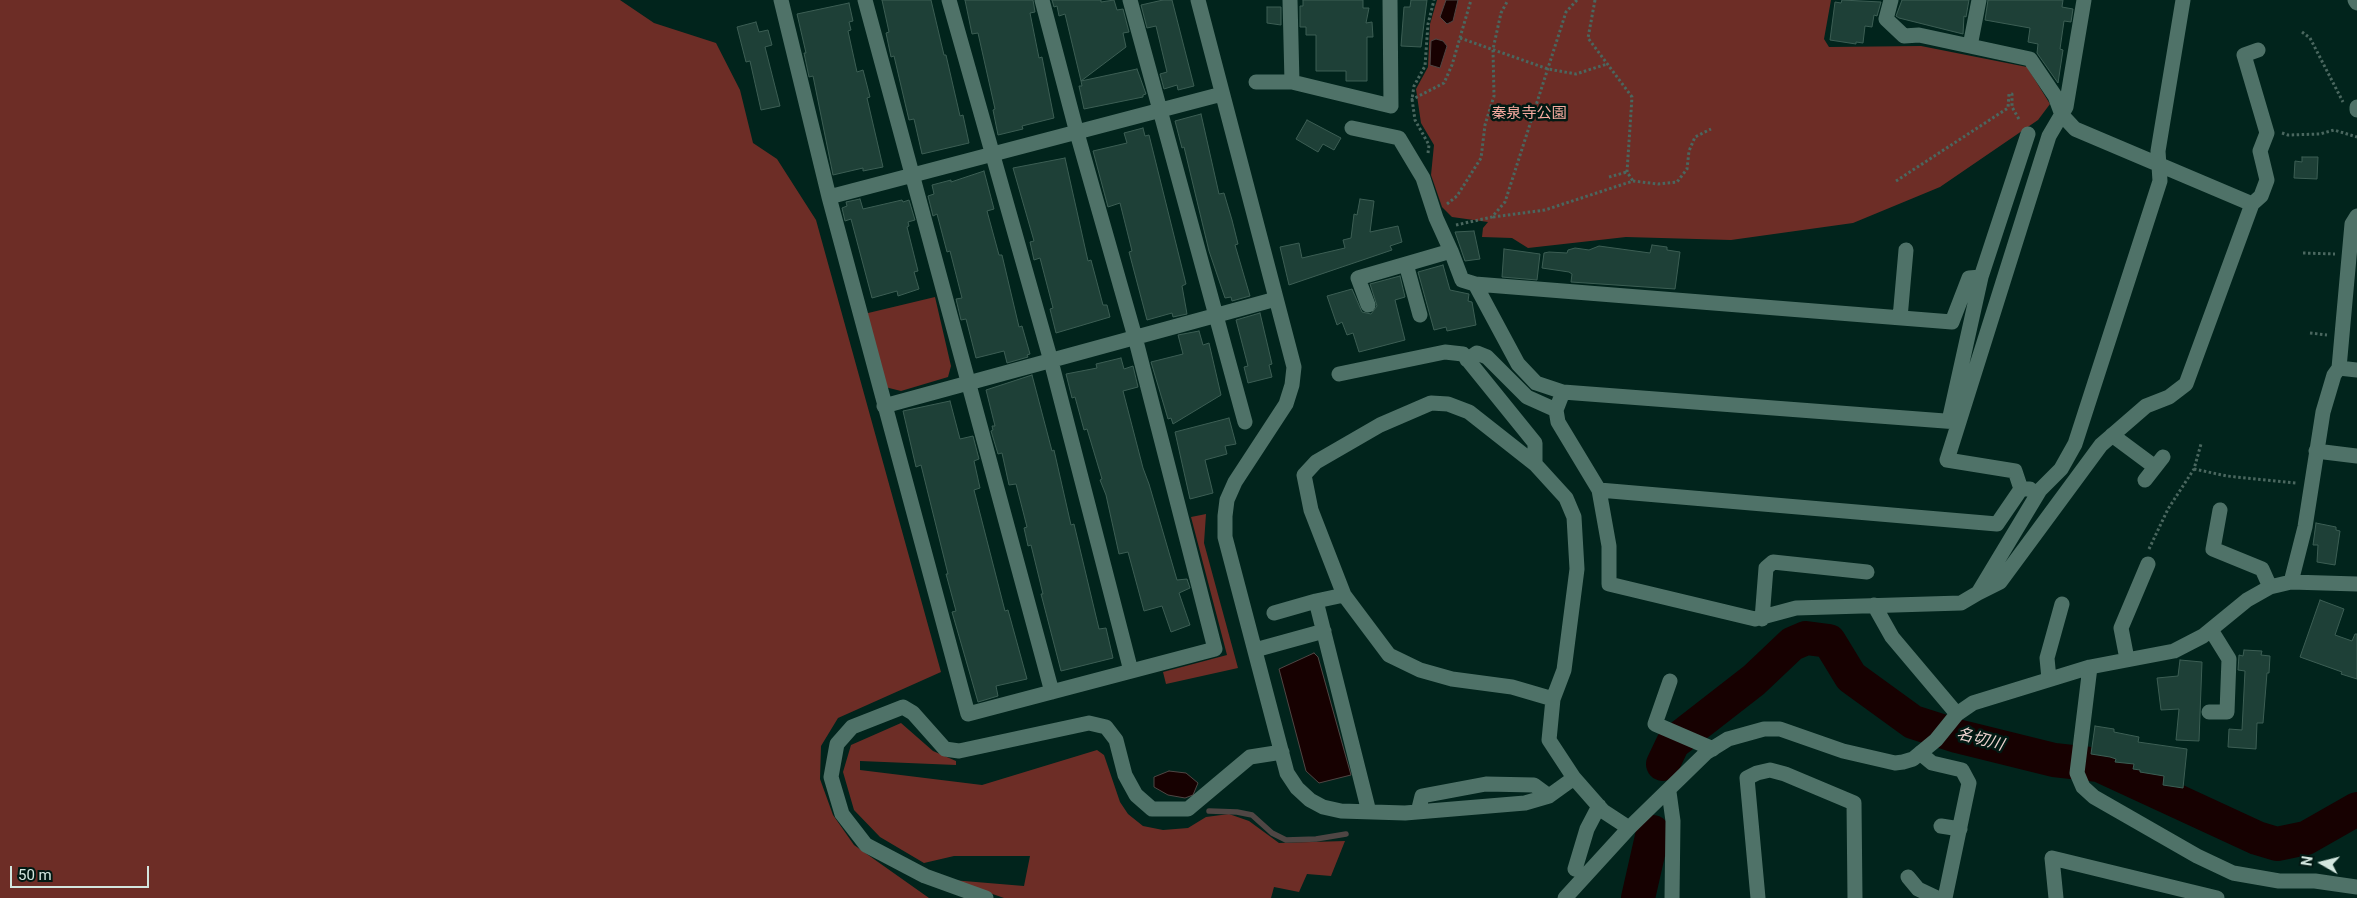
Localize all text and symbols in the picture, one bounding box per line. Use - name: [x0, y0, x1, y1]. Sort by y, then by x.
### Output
- park label: 秦泉寺公園: [1492, 105, 1566, 123]
- water label: 名切川: [1954, 725, 2006, 755]
- north arrow: [2297, 838, 2347, 888]
- text: N: [2299, 855, 2316, 867]
- scale bar: [12, 856, 151, 888]
- text: 50 m: [18, 866, 52, 884]

